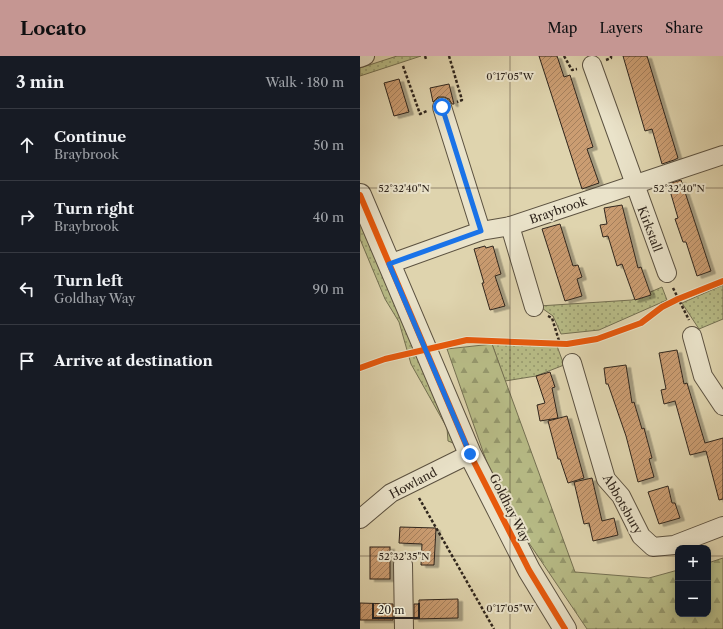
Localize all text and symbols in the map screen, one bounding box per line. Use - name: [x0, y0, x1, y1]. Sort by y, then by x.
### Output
- text: Locato: [20, 17, 86, 40]
- text: Map: [547, 19, 577, 37]
- text: Layers: [599, 19, 643, 37]
- text: Share: [665, 19, 703, 37]
- text: 0°17'05"W: [486, 70, 535, 83]
- text: 3 min: [16, 72, 65, 92]
- text: Walk · 180 m: [265, 74, 344, 90]
- route start: [433, 98, 451, 116]
- text: Continue: [54, 127, 126, 146]
- icon: ahead: [16, 134, 38, 156]
- text: 50 m: [313, 137, 344, 153]
- text: Braybrook: [54, 146, 119, 162]
- text: 52°32'40"N: [378, 182, 430, 195]
- text: 52°32'40"N: [653, 182, 705, 195]
- street label: Braybrook: [527, 193, 590, 227]
- text: Turn right: [54, 199, 134, 218]
- street label: Kirkstall: [634, 204, 666, 254]
- icon: right: [16, 206, 38, 228]
- text: 40 m: [313, 209, 344, 225]
- text: Braybrook: [54, 218, 119, 234]
- text: Turn left: [54, 271, 123, 290]
- icon: left: [16, 278, 38, 300]
- text: 90 m: [313, 281, 344, 297]
- text: Goldhay Way: [54, 290, 136, 306]
- icon: arrive: [16, 350, 38, 372]
- text: Arrive at destination: [54, 351, 213, 370]
- route end: [461, 445, 479, 463]
- street label: Howland: [387, 464, 440, 502]
- street label: Goldhay Way: [486, 471, 534, 545]
- street label: Abbotsbury: [599, 471, 646, 537]
- map controls: [675, 545, 711, 617]
- button: +: [675, 545, 711, 581]
- text: 52°32'35"N: [379, 550, 429, 563]
- button: −: [675, 581, 711, 617]
- scale bar: [372, 601, 420, 620]
- text: 0°17'05"W: [486, 602, 535, 615]
- text: 20 m: [378, 603, 404, 617]

